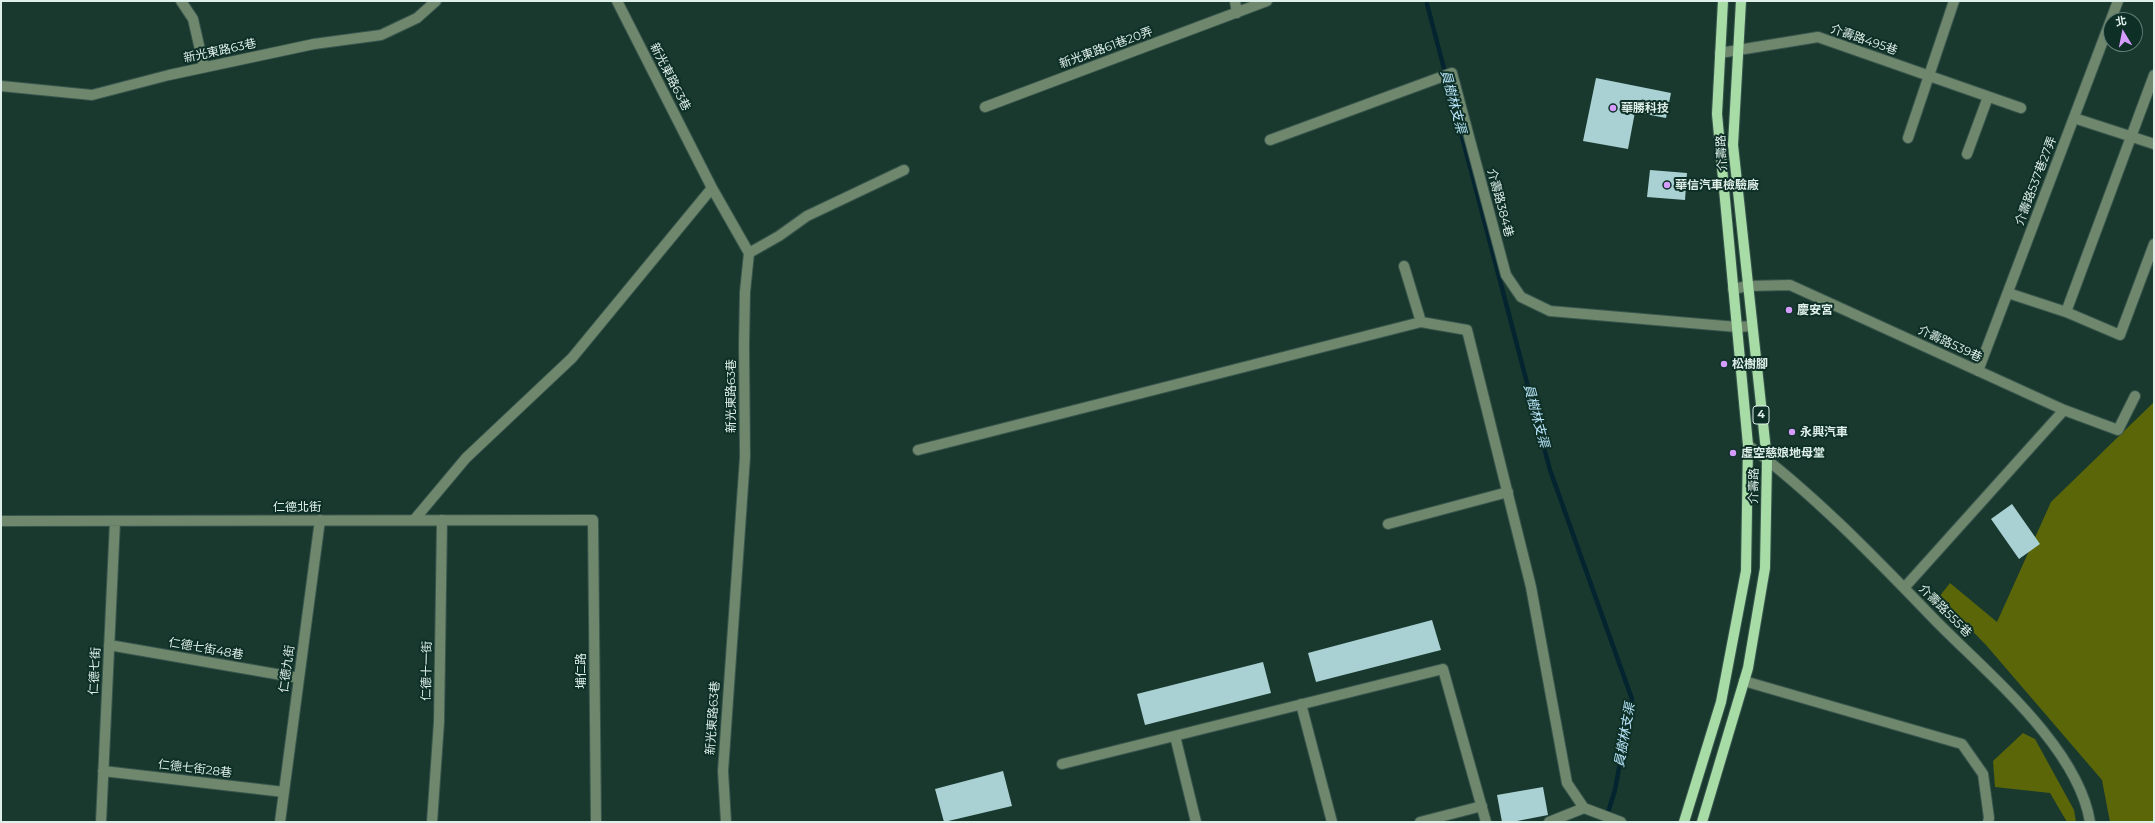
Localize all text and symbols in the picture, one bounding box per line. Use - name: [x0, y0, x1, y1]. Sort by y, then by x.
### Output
- north arrow: [2103, 12, 2143, 52]
- text: 北: [2114, 13, 2128, 29]
- street label: 介壽路495巷: [1829, 22, 1899, 58]
- street label: 新光東路61巷20弄: [1057, 24, 1155, 72]
- street label: 新光東路63巷: [182, 36, 258, 66]
- street label: 新光東路63巷: [647, 41, 693, 113]
- water label: 員樹林支渠: [1437, 69, 1469, 135]
- place label: 華勝科技: [1621, 101, 1669, 115]
- marker: 華勝科技: [1608, 103, 1618, 113]
- street label: 介壽路537巷27弄: [2012, 134, 2060, 228]
- street label: 介壽路: [1714, 135, 1730, 171]
- street label: 介壽路384巷: [1484, 167, 1516, 239]
- place label: 華信汽車檢驗廠: [1675, 178, 1759, 192]
- marker: 華信汽車檢驗廠: [1662, 180, 1672, 190]
- place label: 慶安宮: [1797, 303, 1833, 317]
- marker: 慶安宮: [1784, 305, 1794, 315]
- street label: 介壽路539巷: [1916, 323, 1984, 365]
- place label: 松樹腳: [1732, 357, 1768, 371]
- street label: 新光東路63巷: [724, 359, 738, 433]
- marker: 松樹腳: [1719, 359, 1729, 369]
- water label: 員樹林支渠: [1520, 383, 1552, 449]
- road number: 4: [1753, 406, 1769, 424]
- place label: 永興汽車: [1800, 425, 1848, 439]
- marker: 永興汽車: [1787, 427, 1797, 437]
- place label: 虛空慈娘地母堂: [1741, 446, 1825, 460]
- marker: 虛空慈娘地母堂: [1728, 448, 1738, 458]
- street label: 介壽路: [1746, 468, 1762, 504]
- street label: 仁德北街: [273, 500, 321, 514]
- street label: 介壽路555巷: [1916, 582, 1974, 640]
- street label: 仁德七街48巷: [167, 635, 245, 663]
- street label: 仁德十一街: [419, 641, 435, 701]
- street label: 仁德九街: [277, 644, 297, 694]
- street label: 仁德七街: [87, 647, 103, 695]
- street label: 埔仁路: [574, 653, 588, 689]
- street label: 新光東路63巷: [703, 681, 723, 755]
- water label: 員樹林支渠: [1612, 702, 1638, 768]
- street label: 仁德七街28巷: [157, 757, 233, 781]

